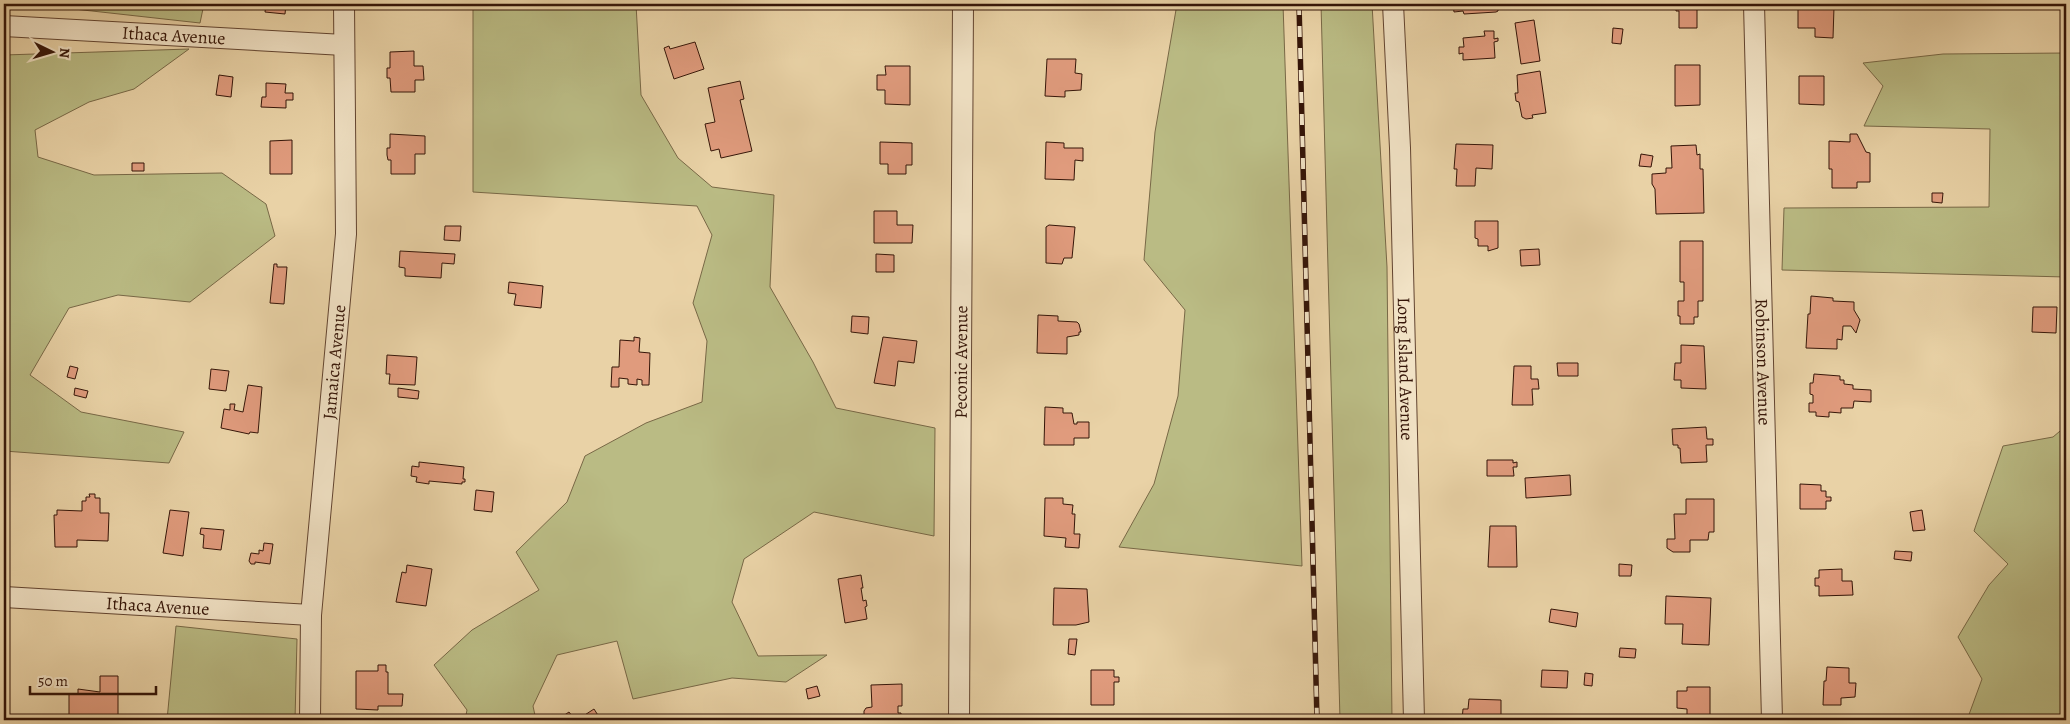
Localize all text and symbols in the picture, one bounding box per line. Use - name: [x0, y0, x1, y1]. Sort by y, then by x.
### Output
- street label: Ithaca Avenue: [121, 21, 226, 50]
- north arrow: [28, 28, 78, 78]
- text: N: [55, 47, 74, 59]
- street label: Long Island Avenue: [1392, 297, 1419, 441]
- street label: Robinson Avenue: [1749, 298, 1777, 426]
- street label: Jamaica Avenue: [317, 304, 351, 421]
- street label: Peconic Avenue: [949, 305, 973, 419]
- street label: Ithaca Avenue: [105, 591, 210, 621]
- scale bar: [30, 664, 156, 696]
- text: 50 m: [38, 671, 68, 691]

